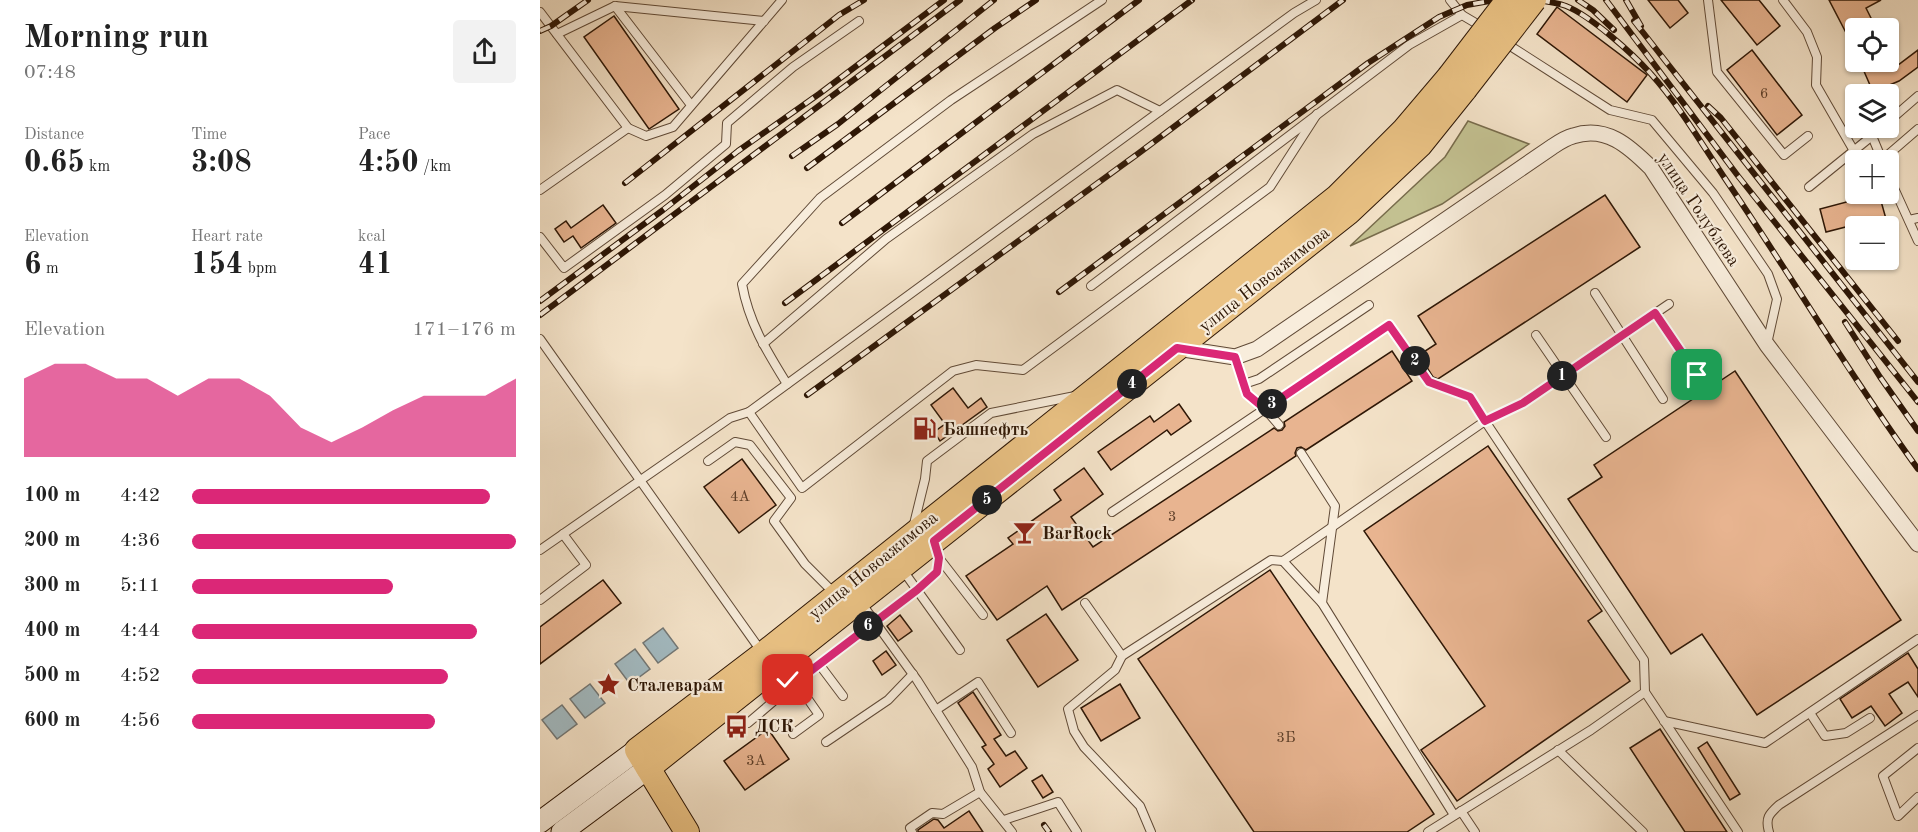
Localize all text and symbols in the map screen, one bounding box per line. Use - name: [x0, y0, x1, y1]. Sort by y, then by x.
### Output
- map controls: [1845, 18, 1899, 270]
- button: locate: [1845, 18, 1899, 72]
- button: share: [453, 20, 516, 83]
- text: Morning run: [24, 22, 209, 55]
- text: 07:48: [24, 63, 76, 83]
- button: layers: [1845, 84, 1899, 138]
- house number: 6: [1760, 87, 1768, 102]
- text: Distance: [24, 127, 84, 143]
- text: Time: [191, 127, 227, 143]
- text: Pace: [358, 127, 390, 143]
- text: 0.65: [24, 148, 85, 178]
- text: 3:08: [191, 148, 252, 178]
- text: 4:50: [358, 148, 419, 178]
- street label: улица Голублева: [1654, 149, 1743, 270]
- button: +: [1845, 150, 1899, 204]
- text: km: [85, 159, 110, 175]
- text: /km: [419, 159, 451, 175]
- button: −: [1845, 216, 1899, 270]
- street label: улица Новоажимова: [1196, 223, 1333, 336]
- text: Elevation: [24, 229, 89, 245]
- text: Heart rate: [191, 229, 263, 245]
- text: kcal: [358, 229, 386, 245]
- text: 6: [24, 250, 41, 280]
- text: 154: [191, 250, 243, 280]
- text: 41: [358, 250, 393, 280]
- text: m: [41, 261, 59, 277]
- text: bpm: [243, 261, 277, 277]
- text: Elevation: [24, 320, 105, 340]
- text: 171–176 m: [413, 320, 516, 340]
- pin: 2: [1400, 346, 1430, 376]
- pin: [1671, 349, 1722, 400]
- text: 2: [1410, 353, 1420, 369]
- icon: arrive: [1680, 358, 1713, 391]
- pin: 1: [1547, 361, 1577, 391]
- text: 1: [1557, 368, 1567, 384]
- pin: 4: [1117, 369, 1147, 399]
- text: 4: [1127, 376, 1137, 392]
- pin: 3: [1257, 389, 1287, 419]
- text: 3: [1267, 396, 1277, 412]
- fuel station icon: Башнефть: [912, 416, 938, 442]
- place label: Башнефть: [943, 421, 1029, 440]
- pin: 5: [972, 485, 1002, 515]
- text: 100 m: [24, 486, 80, 506]
- text: 4:42: [120, 486, 160, 506]
- house number: 4А: [730, 490, 751, 505]
- text: 5: [982, 492, 992, 508]
- street label: улица Новоажимова: [806, 508, 942, 623]
- house number: 3: [1168, 510, 1176, 525]
- bar icon: BarRock: [1011, 520, 1037, 546]
- place label: BarRock: [1042, 525, 1112, 543]
- text: 200 m: [24, 531, 80, 551]
- text: 4:36: [120, 531, 160, 551]
- text: 300 m: [24, 576, 80, 596]
- text: 5:11: [120, 576, 160, 596]
- pin: 6: [853, 611, 883, 641]
- text: 6: [863, 618, 873, 634]
- text: 400 m: [24, 621, 80, 641]
- text: 4:44: [120, 621, 160, 641]
- pin: [762, 654, 813, 705]
- icon: check: [771, 663, 804, 696]
- text: 500 m: [24, 666, 80, 686]
- text: 4:52: [120, 666, 160, 686]
- place icon: Сталеварам: [596, 672, 622, 698]
- place label: Сталеварам: [627, 677, 723, 695]
- text: 600 m: [24, 711, 80, 731]
- text: 4:56: [120, 711, 160, 731]
- bus stop icon: ДСК: [724, 713, 750, 739]
- place label: ДСК: [755, 718, 793, 736]
- house number: 3Б: [1276, 731, 1296, 746]
- house number: 3А: [746, 754, 767, 769]

